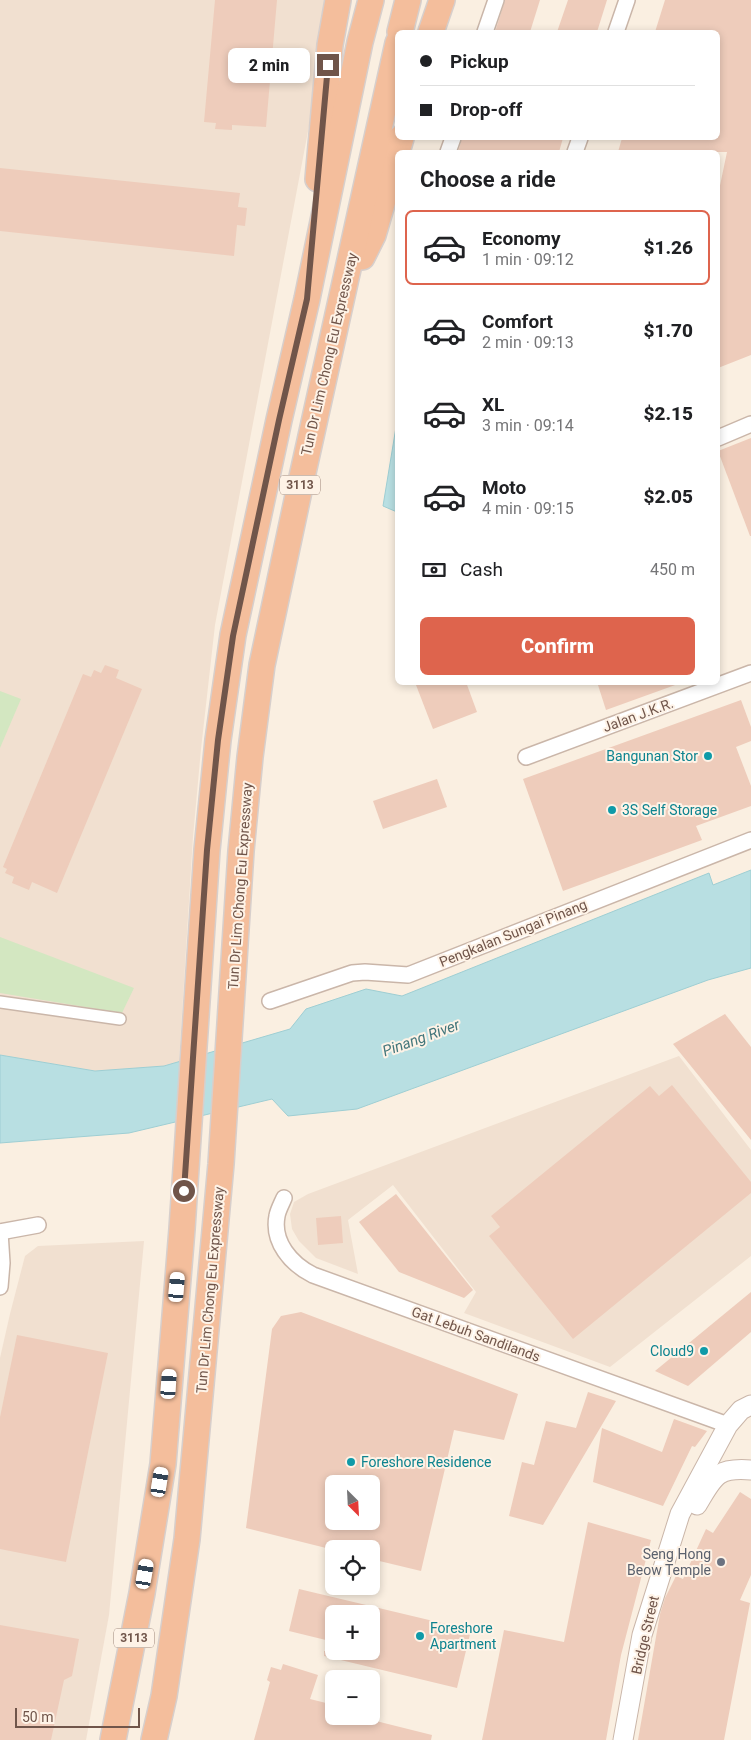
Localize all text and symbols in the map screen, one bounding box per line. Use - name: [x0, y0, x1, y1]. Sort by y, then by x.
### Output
- callout: 2 min: [228, 48, 310, 82]
- text: Pickup: [450, 50, 509, 73]
- route end: [317, 54, 339, 76]
- text: 2 min: [249, 56, 289, 75]
- text: Drop-off: [450, 98, 522, 121]
- text: Choose a ride: [420, 167, 556, 192]
- icon: car: [422, 225, 467, 270]
- text: Economy: [482, 227, 561, 250]
- text: $1.26: [644, 236, 693, 259]
- text: 1 min · 09:12: [482, 250, 574, 269]
- street label: Tun Dr Lim Chong Eu Expressway: [298, 251, 360, 457]
- icon: car: [422, 308, 467, 353]
- text: Comfort: [482, 310, 553, 333]
- text: $1.70: [644, 319, 693, 342]
- text: 2 min · 09:13: [482, 333, 574, 352]
- icon: car: [422, 391, 467, 436]
- text: XL: [482, 393, 504, 416]
- text: $2.15: [644, 402, 693, 425]
- text: 3 min · 09:14: [482, 416, 574, 435]
- icon: car: [422, 474, 467, 519]
- road number: 3113: [280, 476, 320, 494]
- text: Moto: [482, 476, 526, 499]
- text: $2.05: [644, 485, 693, 508]
- text: 4 min · 09:15: [482, 499, 574, 518]
- icon: cash: [420, 556, 448, 584]
- text: Cash: [460, 558, 503, 581]
- text: 450 m: [650, 560, 695, 579]
- button: Confirm: [420, 617, 695, 675]
- street label: Jalan J.K.R.: [601, 695, 675, 735]
- place label: Bangunan Stor: [606, 748, 698, 764]
- marker: Bangunan Stor: [702, 750, 714, 762]
- street label: Tun Dr Lim Chong Eu Expressway: [225, 782, 255, 990]
- place label: 3S Self Storage: [622, 802, 717, 818]
- marker: 3S Self Storage: [606, 804, 618, 816]
- street label: Pengkalan Sungai Pinang: [437, 896, 589, 970]
- water label: Pinang River: [380, 1015, 463, 1060]
- route start: [173, 1180, 195, 1202]
- street label: Tun Dr Lim Chong Eu Expressway: [193, 1186, 227, 1394]
- car: [168, 1271, 185, 1303]
- street label: Gat Lebuh Sandilands: [409, 1303, 543, 1365]
- place label: Cloud9: [650, 1343, 694, 1359]
- marker: Cloud9: [698, 1345, 710, 1357]
- car: [160, 1369, 177, 1399]
- place label: Foreshore Residence: [361, 1454, 492, 1470]
- marker: Foreshore Residence: [345, 1456, 357, 1468]
- car: [150, 1466, 169, 1498]
- north arrow: [325, 1475, 380, 1530]
- map controls: [325, 1475, 380, 1725]
- button: locate: [325, 1540, 380, 1595]
- place label: Seng Hong Beow Temple: [627, 1546, 711, 1578]
- marker: Seng Hong Beow Temple: [715, 1556, 727, 1568]
- car: [135, 1558, 154, 1590]
- street label: Bridge Street: [628, 1594, 662, 1676]
- button: +: [325, 1605, 380, 1660]
- place label: Foreshore Apartment: [430, 1620, 497, 1652]
- road number: 3113: [114, 1629, 154, 1648]
- marker: Foreshore Apartment: [414, 1630, 426, 1642]
- button: −: [325, 1670, 380, 1725]
- scale bar: [15, 1705, 140, 1728]
- text: 50 m: [22, 1709, 54, 1725]

